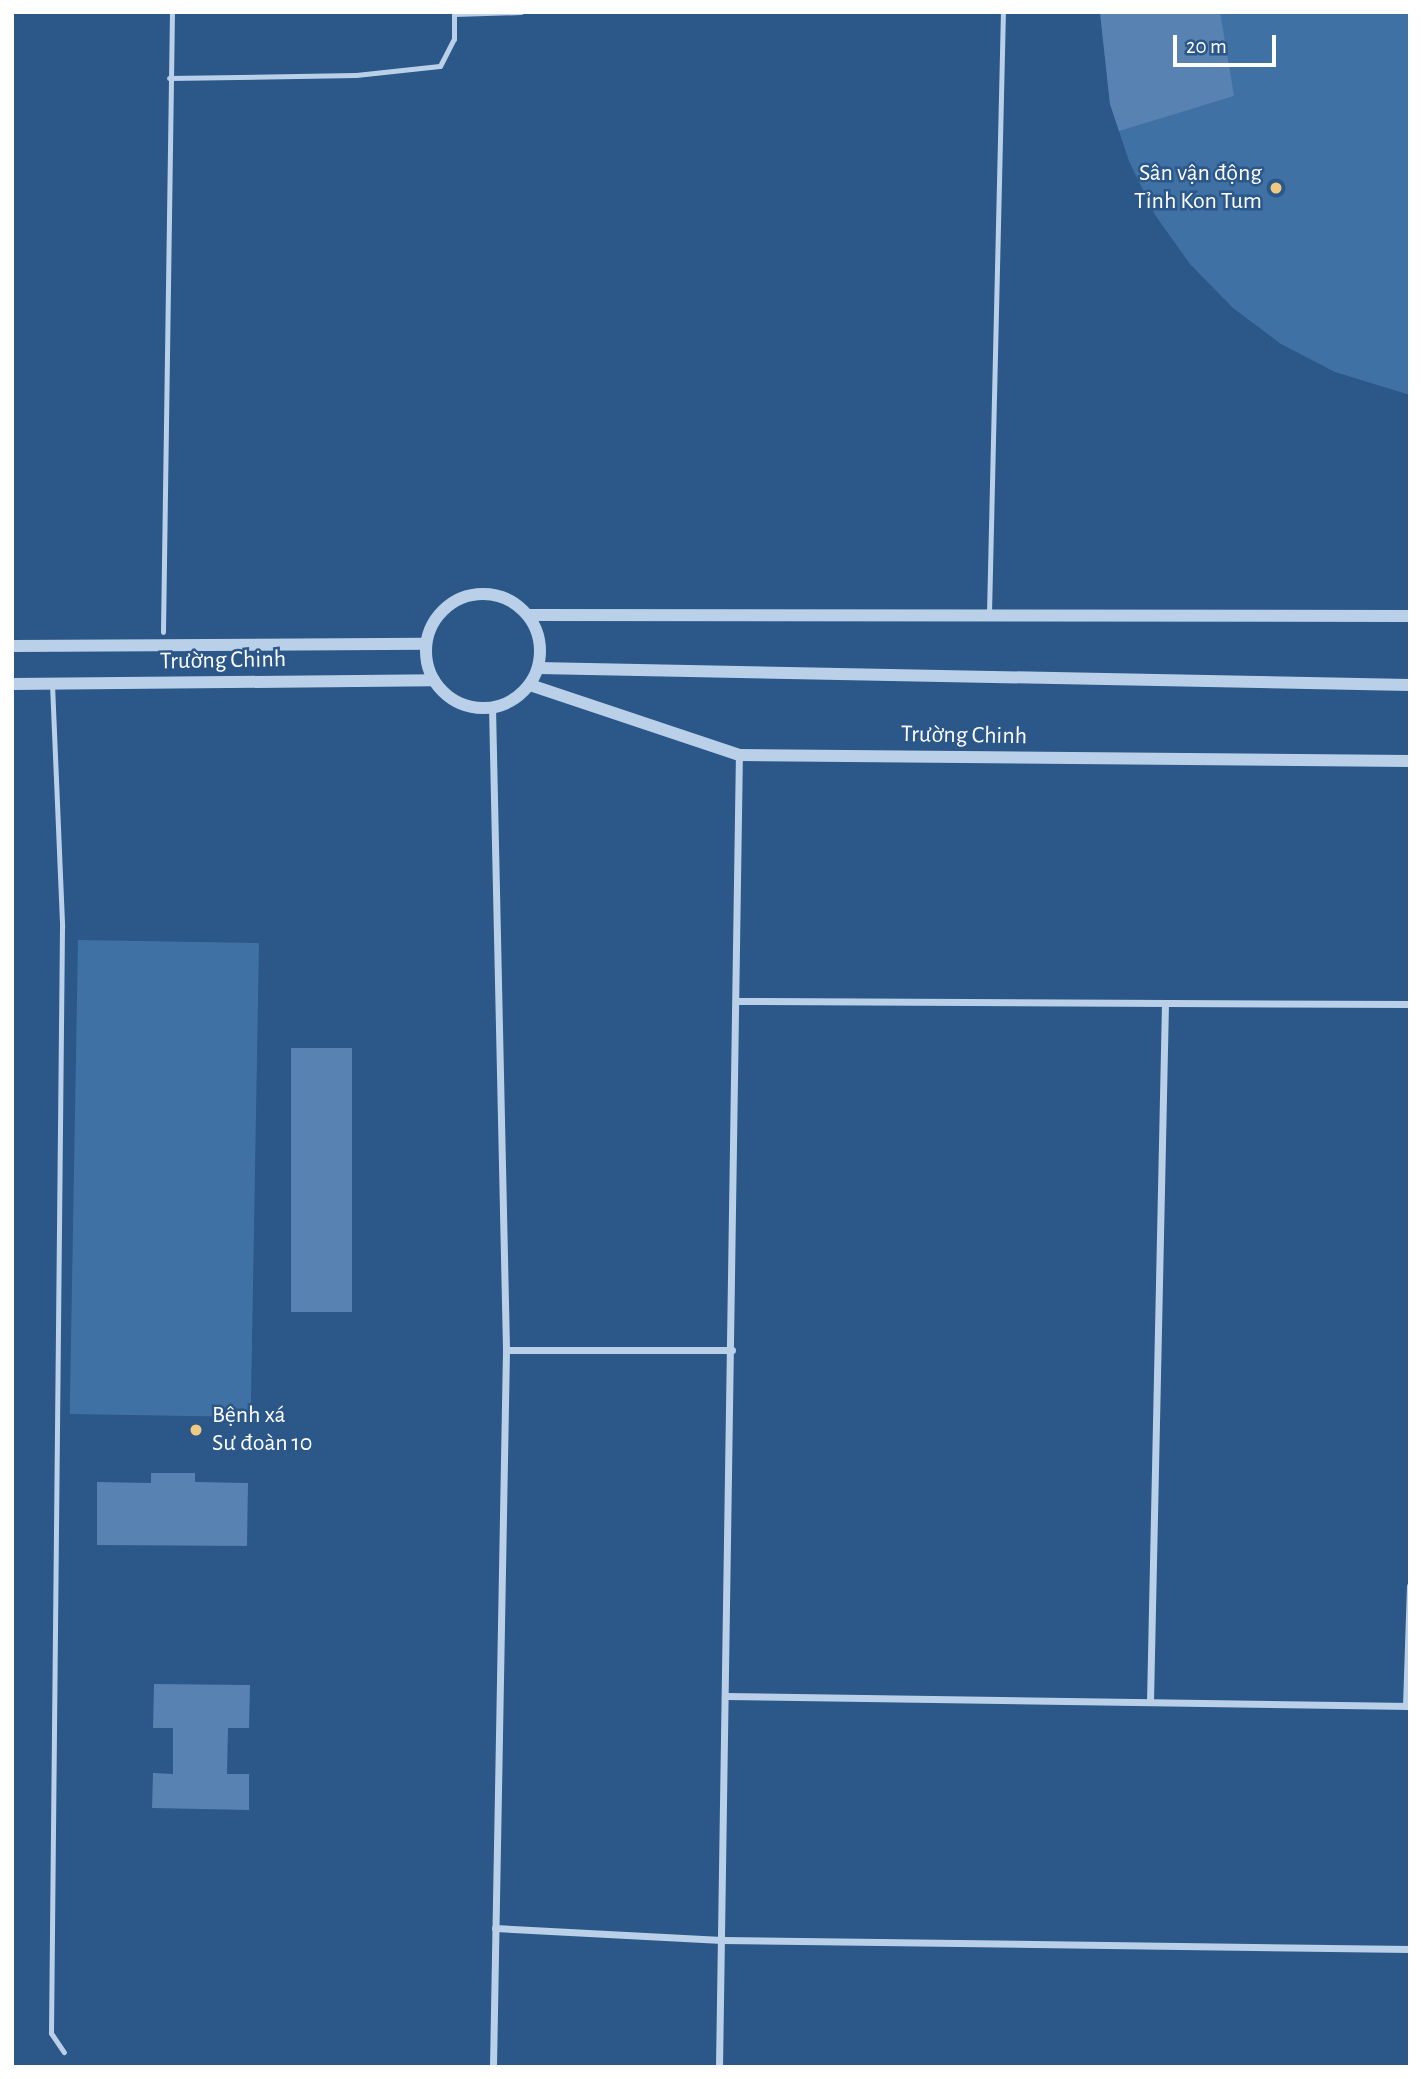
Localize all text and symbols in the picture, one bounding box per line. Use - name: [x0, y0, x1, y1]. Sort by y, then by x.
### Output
- scale bar: [1177, 21, 1280, 65]
- text: 20 m: [1186, 36, 1227, 57]
- place label: Sân vận động Tỉnh Kon Tum: [1134, 160, 1262, 216]
- marker: Sân vận động Tỉnh Kon Tum: [1268, 180, 1284, 196]
- street label: Trường Chinh: [160, 646, 286, 676]
- street label: Trường Chinh: [901, 721, 1027, 751]
- place label: Bệnh xá Sư đoàn 10: [212, 1402, 313, 1458]
- marker: Bệnh xá Sư đoàn 10: [186, 1420, 206, 1440]

